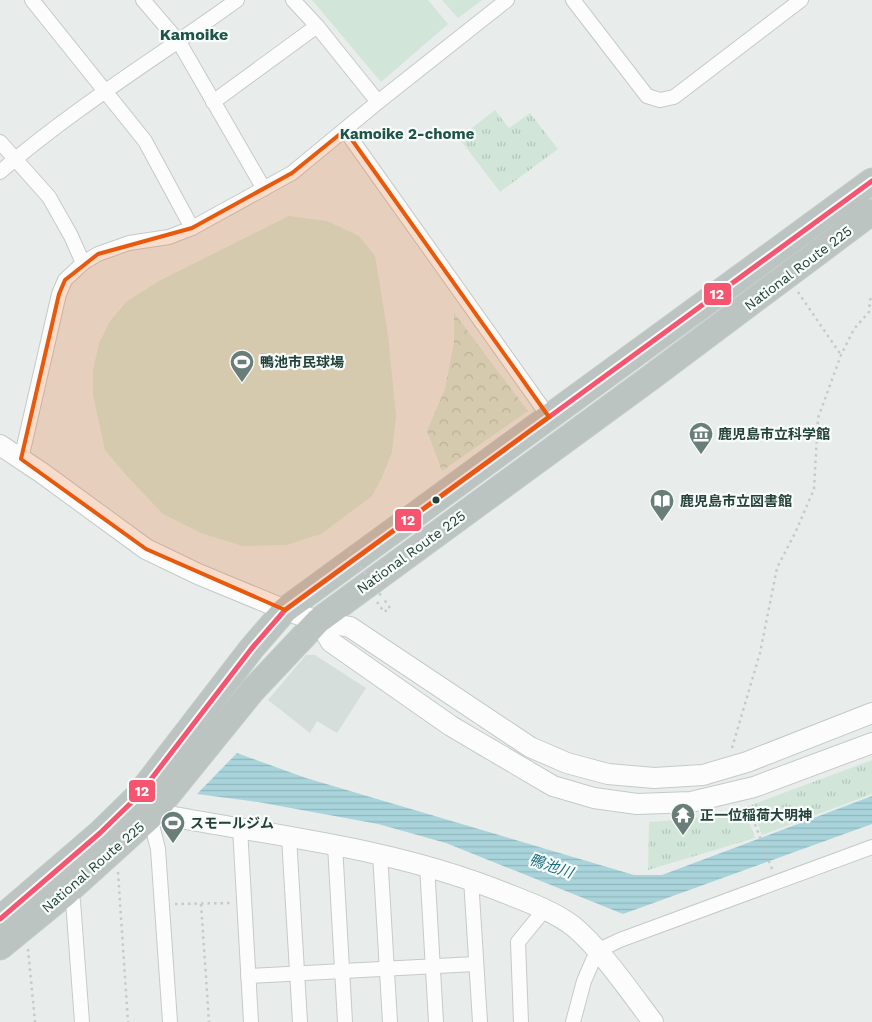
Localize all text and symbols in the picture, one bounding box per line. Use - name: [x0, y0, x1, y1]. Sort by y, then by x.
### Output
- district label: Kamoike: [160, 25, 228, 44]
- district label: Kamoike 2-chome: [340, 125, 475, 143]
- street label: National Route 225: [741, 222, 855, 314]
- line badge: 12: [703, 282, 732, 306]
- text: 12: [710, 286, 724, 302]
- sports icon: 鴨池市民球場: [229, 349, 255, 383]
- place label: 鴨池市民球場: [260, 354, 344, 370]
- museum icon: 鹿児島市立科学館: [688, 421, 714, 455]
- place label: 鹿児島市立科学館: [718, 426, 830, 442]
- library icon: 鹿児島市立図書館: [649, 488, 675, 522]
- place label: 鹿児島市立図書館: [680, 493, 792, 509]
- unlabelled marker: [431, 495, 441, 505]
- street label: National Route 225: [354, 507, 468, 597]
- line badge: 12: [394, 508, 422, 532]
- text: 12: [401, 512, 415, 528]
- line badge: 12: [128, 779, 156, 803]
- text: 12: [135, 783, 149, 799]
- temple icon: 正一位稲荷大明神: [670, 802, 696, 836]
- place label: 正一位稲荷大明神: [700, 807, 812, 823]
- sports icon: スモールジム: [160, 810, 186, 844]
- place label: スモールジム: [190, 815, 274, 831]
- street label: National Route 225: [39, 818, 147, 916]
- water label: 鴨池川: [527, 850, 577, 882]

